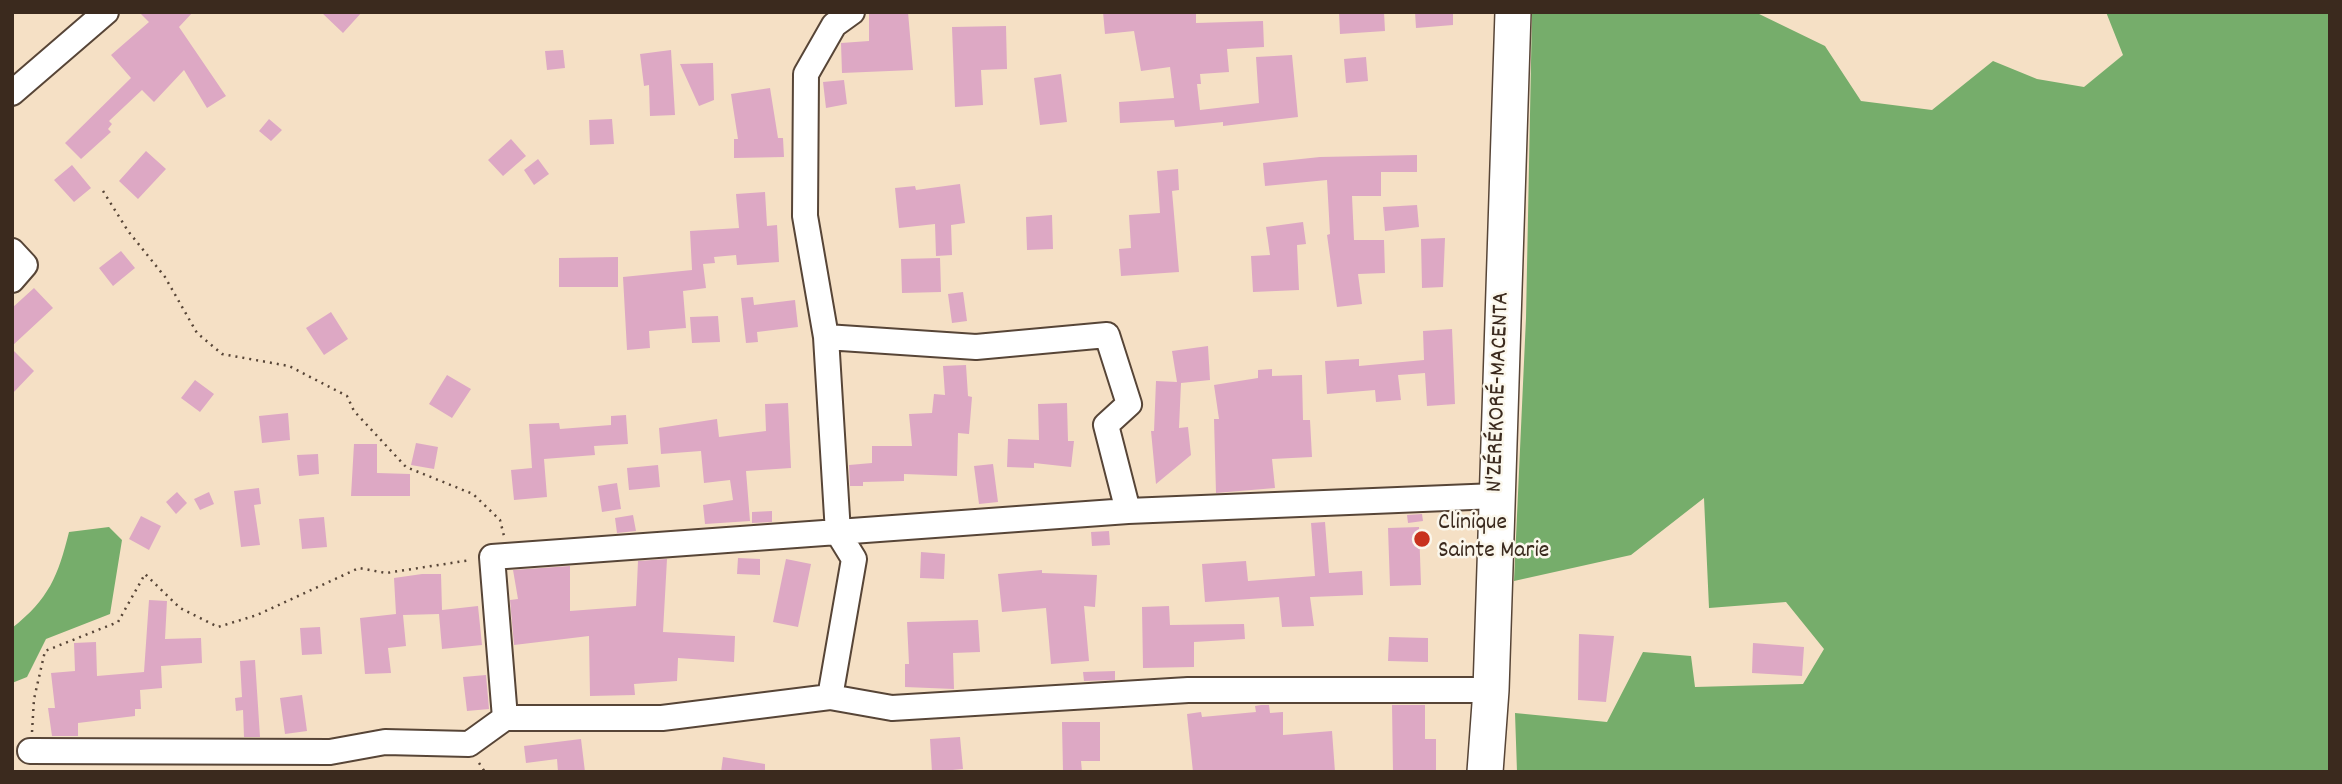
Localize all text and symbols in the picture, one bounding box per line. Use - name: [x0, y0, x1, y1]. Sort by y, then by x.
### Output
- street label: N'ZÉRÉKORÉ-MACENTA: [1482, 291, 1518, 493]
- place label: Clinique Sainte Marie: [1438, 511, 1549, 567]
- marker: Clinique Sainte Marie: [1412, 529, 1432, 549]

